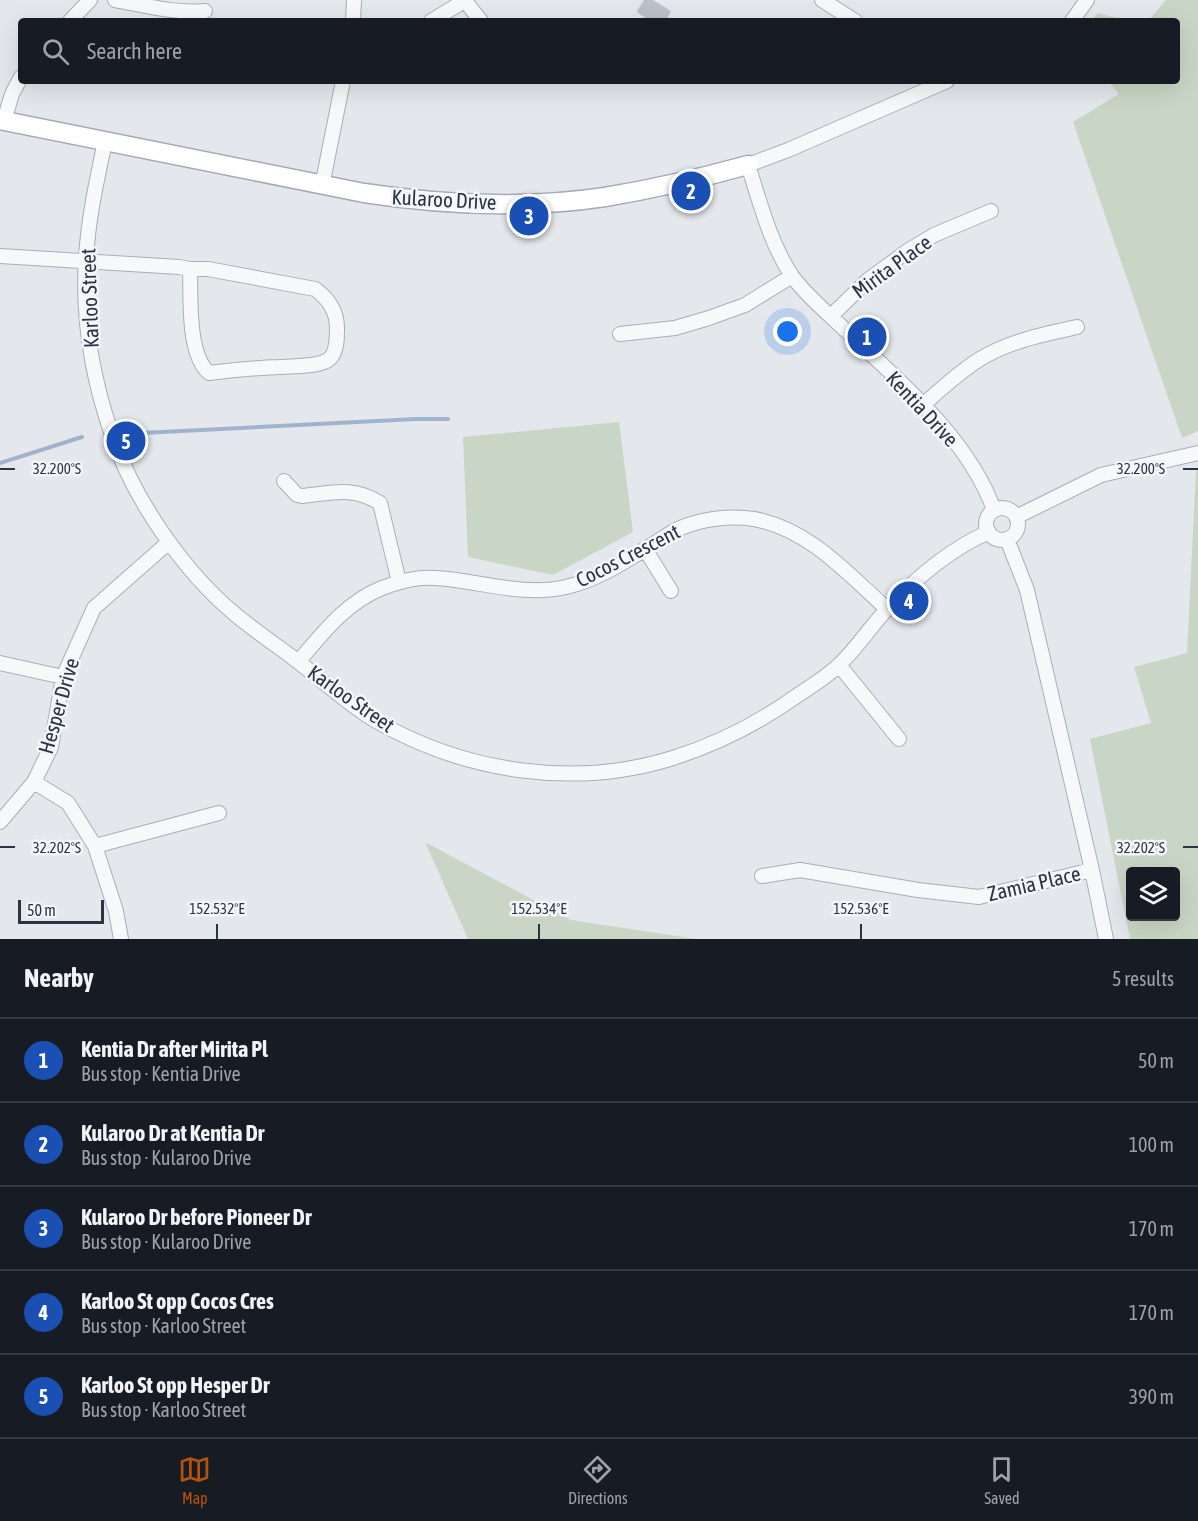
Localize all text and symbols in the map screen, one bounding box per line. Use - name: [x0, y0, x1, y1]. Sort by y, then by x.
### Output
- search box: [18, 18, 1180, 84]
- icon: search: [39, 35, 72, 68]
- text: Search here: [87, 38, 182, 64]
- pin: 2: [672, 168, 710, 213]
- street label: Kularoo Drive: [391, 184, 497, 214]
- pin: 3: [510, 194, 548, 238]
- street label: Mirita Place: [847, 230, 935, 303]
- street label: Karloo Street: [75, 248, 103, 348]
- pin: 1: [848, 314, 886, 360]
- your location: [773, 317, 802, 346]
- street label: Kentia Drive: [882, 366, 964, 451]
- pin: 5: [106, 418, 146, 464]
- text: 32.200°S: [33, 460, 81, 477]
- text: 32.200°S: [1117, 460, 1165, 477]
- street label: Cocos Crescent: [572, 519, 684, 592]
- pin: 4: [890, 578, 928, 624]
- street label: Hesper Drive: [33, 655, 83, 756]
- street label: Karloo Street: [304, 660, 399, 737]
- text: 32.202°S: [33, 839, 81, 856]
- text: 32.202°S: [1117, 839, 1165, 856]
- street label: Zamia Place: [985, 861, 1083, 905]
- map controls: [1126, 867, 1180, 921]
- button: layers: [1126, 867, 1180, 921]
- scale bar: [18, 897, 104, 924]
- text: 152.532°E: [189, 900, 245, 917]
- text: 152.534°E: [511, 900, 567, 917]
- text: 152.536°E: [833, 900, 889, 917]
- text: 50 m: [27, 901, 56, 919]
- text: Nearby: [24, 963, 94, 993]
- text: 5 results: [1112, 967, 1174, 990]
- text: Kentia Dr after Mirita Pl: [81, 1036, 268, 1062]
- text: 1: [39, 1049, 48, 1072]
- text: 50 m: [1138, 1049, 1174, 1072]
- text: Bus stop · Kentia Drive: [81, 1062, 241, 1085]
- text: Kularoo Dr at Kentia Dr: [81, 1120, 264, 1146]
- text: 2: [39, 1133, 48, 1156]
- text: 100 m: [1129, 1133, 1174, 1156]
- text: Bus stop · Kularoo Drive: [81, 1146, 251, 1169]
- text: Kularoo Dr before Pioneer Dr: [81, 1204, 311, 1230]
- text: 3: [39, 1217, 48, 1240]
- text: 170 m: [1129, 1217, 1174, 1240]
- text: Bus stop · Kularoo Drive: [81, 1230, 251, 1253]
- text: Karloo St opp Cocos Cres: [81, 1288, 274, 1314]
- text: 4: [39, 1301, 48, 1324]
- text: 170 m: [1129, 1301, 1174, 1324]
- text: Bus stop · Karloo Street: [81, 1314, 246, 1337]
- text: Karloo St opp Hesper Dr: [81, 1372, 269, 1398]
- text: 5: [39, 1385, 48, 1408]
- text: 390 m: [1129, 1385, 1174, 1408]
- text: Bus stop · Karloo Street: [81, 1398, 246, 1421]
- tab: Map: [178, 1453, 211, 1507]
- tab: Directions: [568, 1453, 628, 1507]
- tab: Saved: [984, 1453, 1020, 1507]

